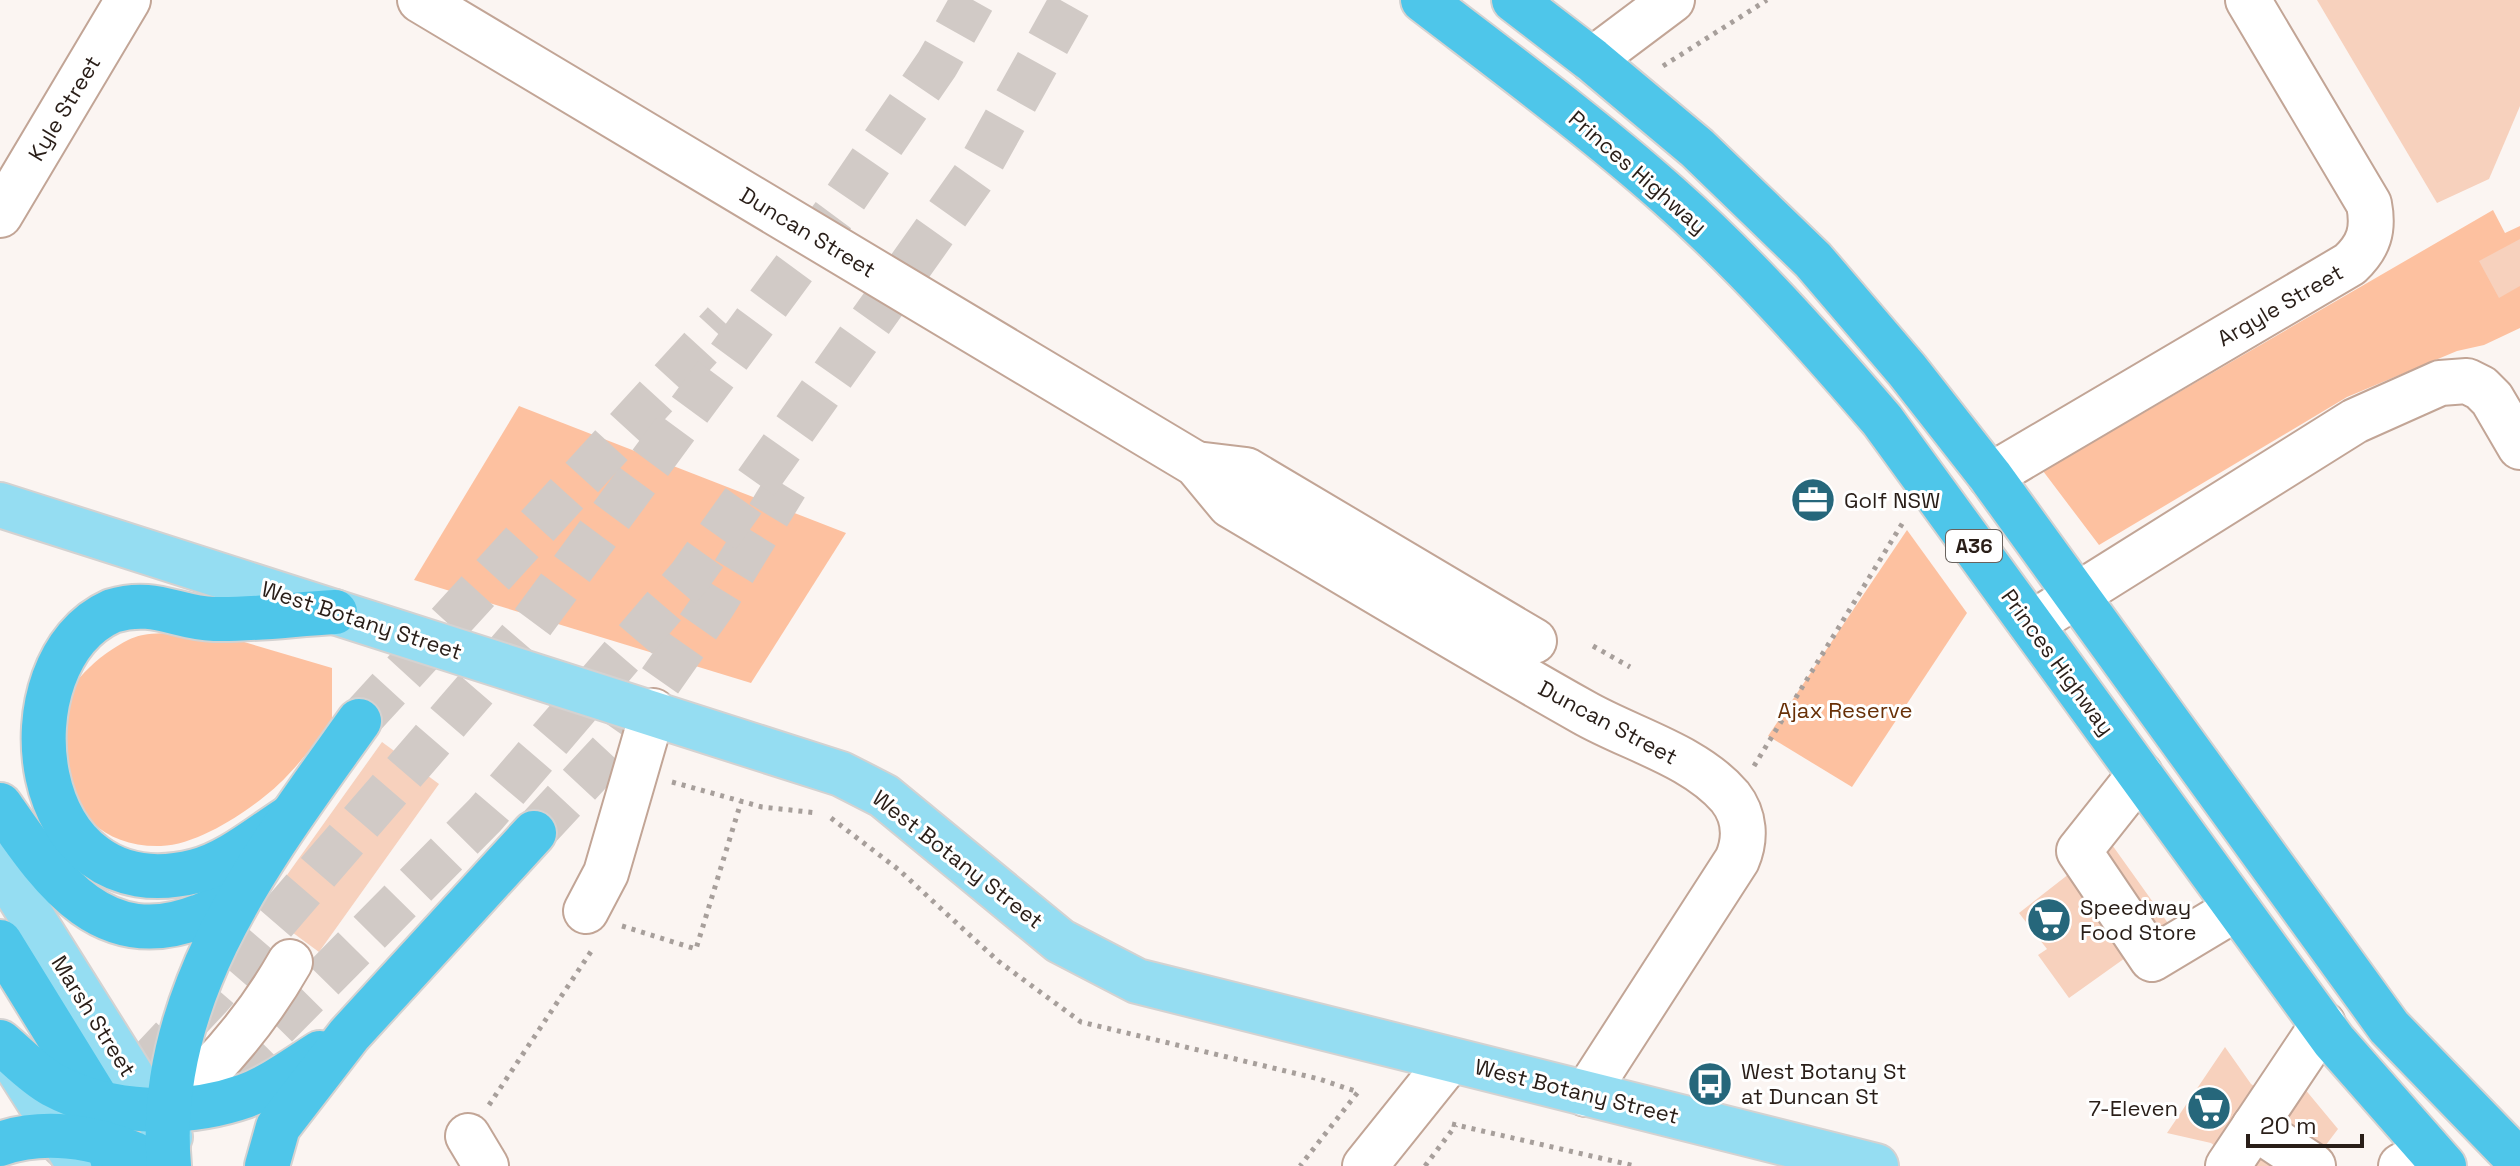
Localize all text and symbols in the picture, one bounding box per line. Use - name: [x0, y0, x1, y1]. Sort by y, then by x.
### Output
- street label: Kyle Street: [22, 50, 106, 166]
- street label: Princes Highway: [1563, 104, 1713, 240]
- street label: Duncan Street: [735, 180, 881, 284]
- street label: Argyle Street: [2212, 258, 2348, 352]
- office icon: Golf NSW: [1789, 476, 1837, 524]
- place label: Golf NSW: [1844, 486, 1940, 514]
- road number: A36: [1946, 530, 2002, 562]
- street label: West Botany Street: [258, 574, 466, 666]
- street label: Princes Highway: [1995, 583, 2121, 741]
- street label: Duncan Street: [1534, 674, 1682, 770]
- park label: Ajax Reserve: [1778, 696, 1912, 724]
- street label: West Botany Street: [867, 784, 1049, 934]
- place label: Speedway Food Store: [2080, 893, 2196, 946]
- supermarket icon: Speedway Food Store: [2025, 896, 2073, 944]
- street label: Marsh Street: [46, 950, 142, 1082]
- street label: West Botany Street: [1472, 1052, 1682, 1130]
- place label: West Botany St at Duncan St: [1741, 1057, 1907, 1110]
- bus stop icon: West Botany St at Duncan St: [1686, 1060, 1734, 1108]
- supermarket icon: 7-Eleven: [2185, 1084, 2233, 1132]
- place label: 7-Eleven: [2089, 1094, 2178, 1122]
- scale bar: [2248, 1098, 2362, 1148]
- text: 20 m: [2260, 1110, 2317, 1141]

